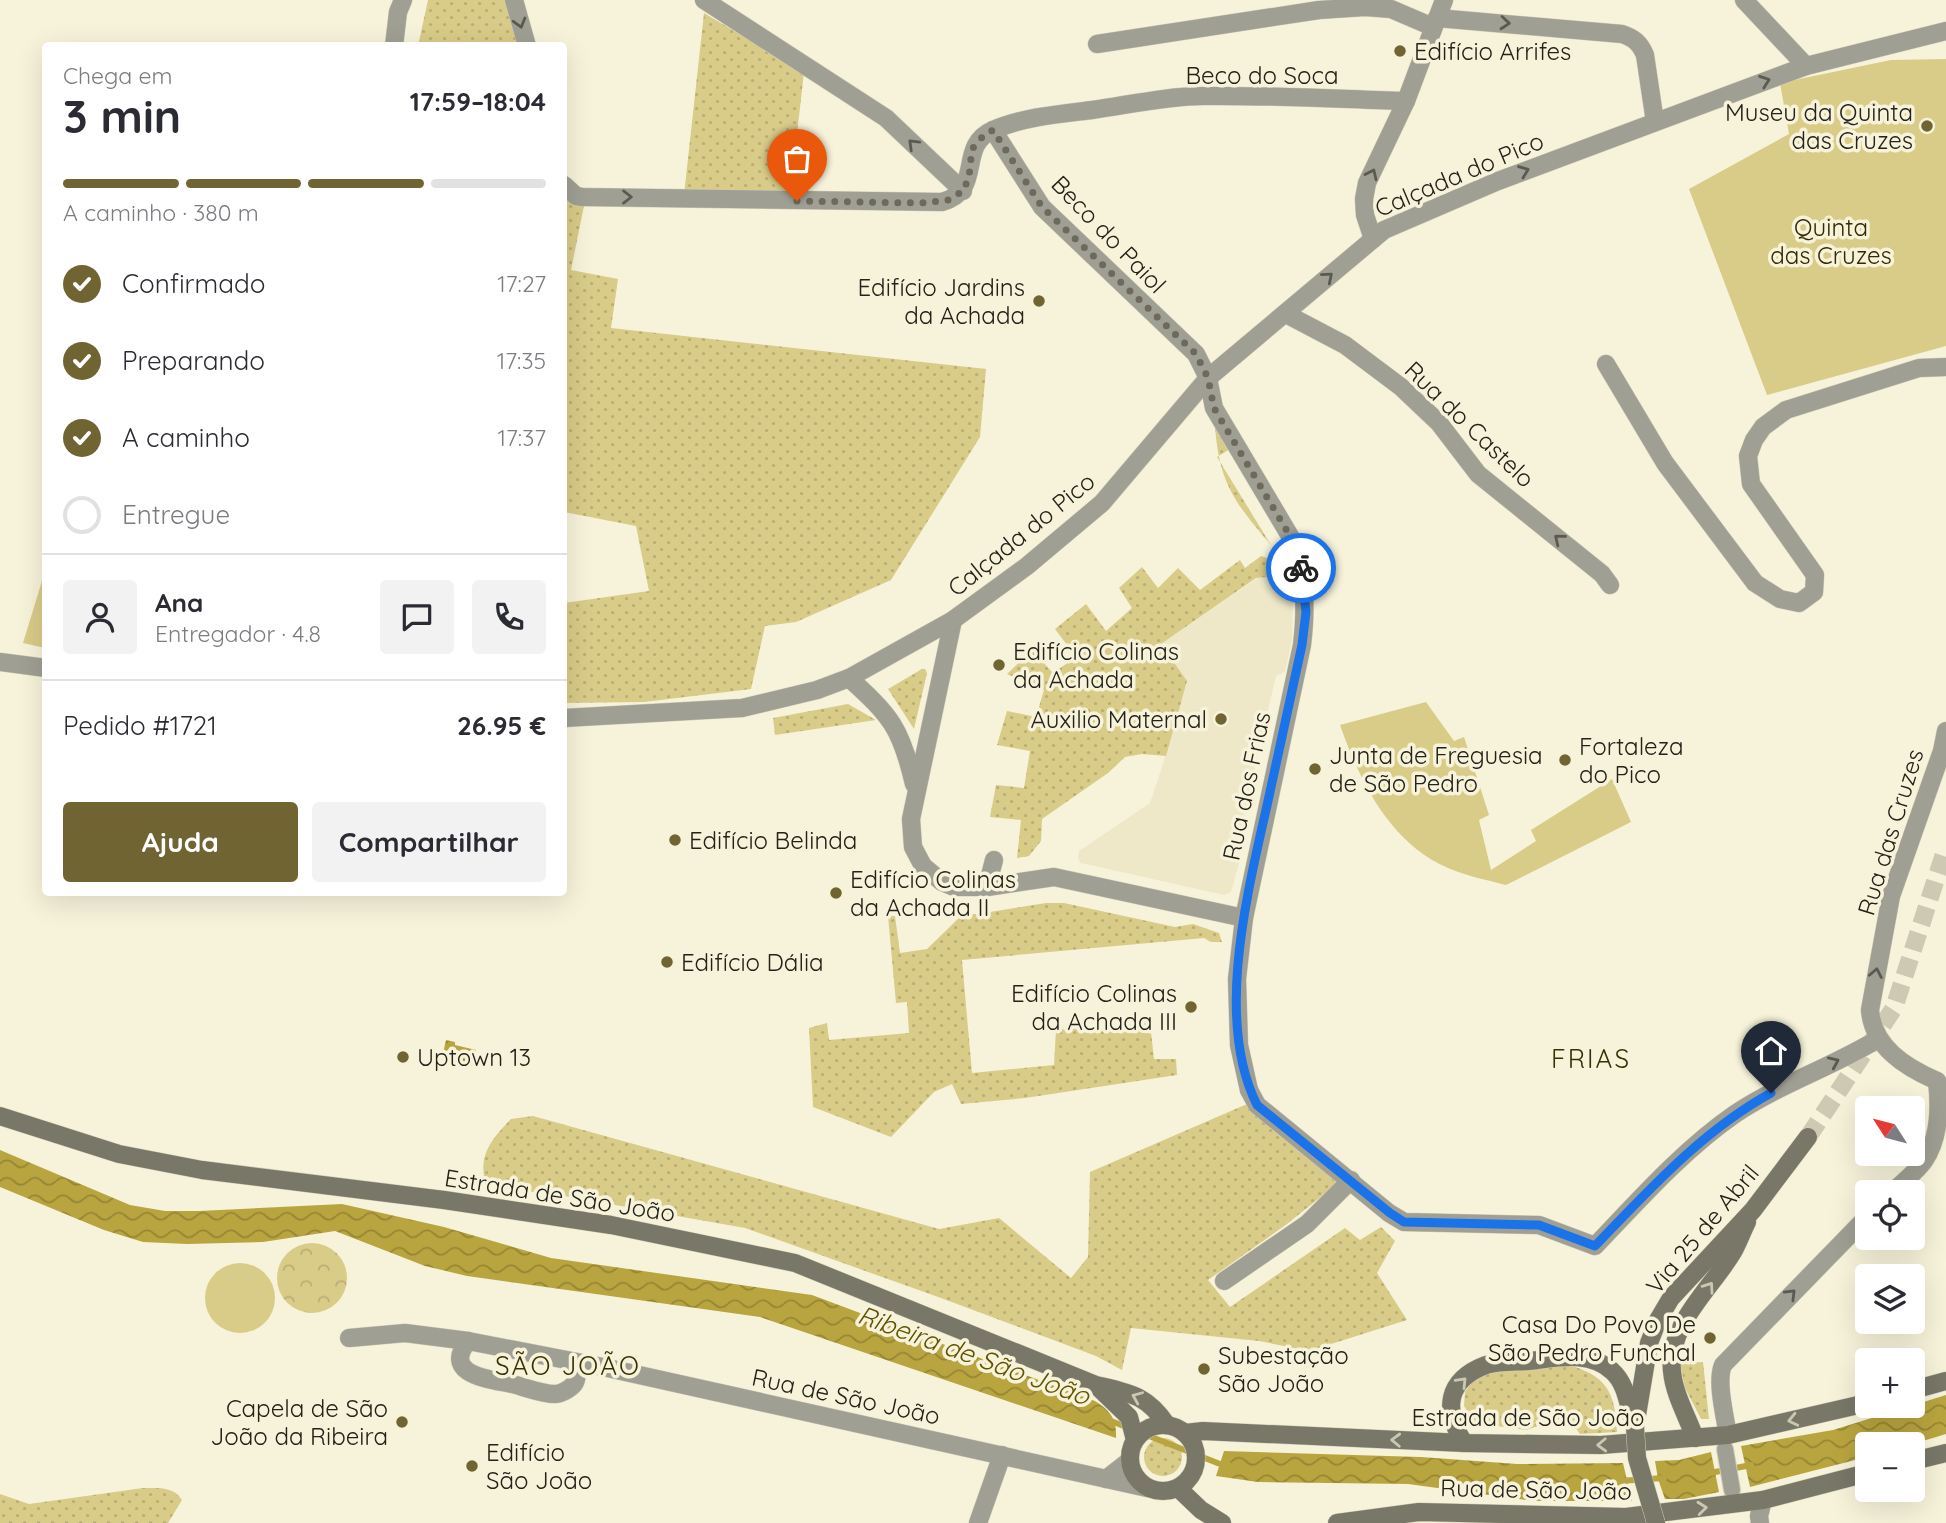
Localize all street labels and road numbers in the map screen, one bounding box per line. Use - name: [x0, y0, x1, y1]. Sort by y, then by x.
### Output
- street label: Beco do Soca: [1185, 60, 1339, 90]
- street label: Calçada do Pico: [1370, 125, 1548, 223]
- street label: Beco do Paiol: [1045, 169, 1173, 299]
- street label: Rua do Castelo: [1399, 355, 1541, 493]
- street label: Calçada do Pico: [941, 466, 1101, 602]
- street label: Rua dos Frias: [1216, 709, 1276, 863]
- street label: Rua das Cruzes: [1850, 745, 1930, 919]
- street label: Via 25 de Abril: [1639, 1158, 1765, 1300]
- street label: Estrada de São João: [443, 1162, 677, 1228]
- street label: Rua de São João: [749, 1361, 943, 1431]
- street label: Estrada de São João: [1411, 1402, 1645, 1432]
- street label: Rua de São João: [1440, 1472, 1632, 1506]

